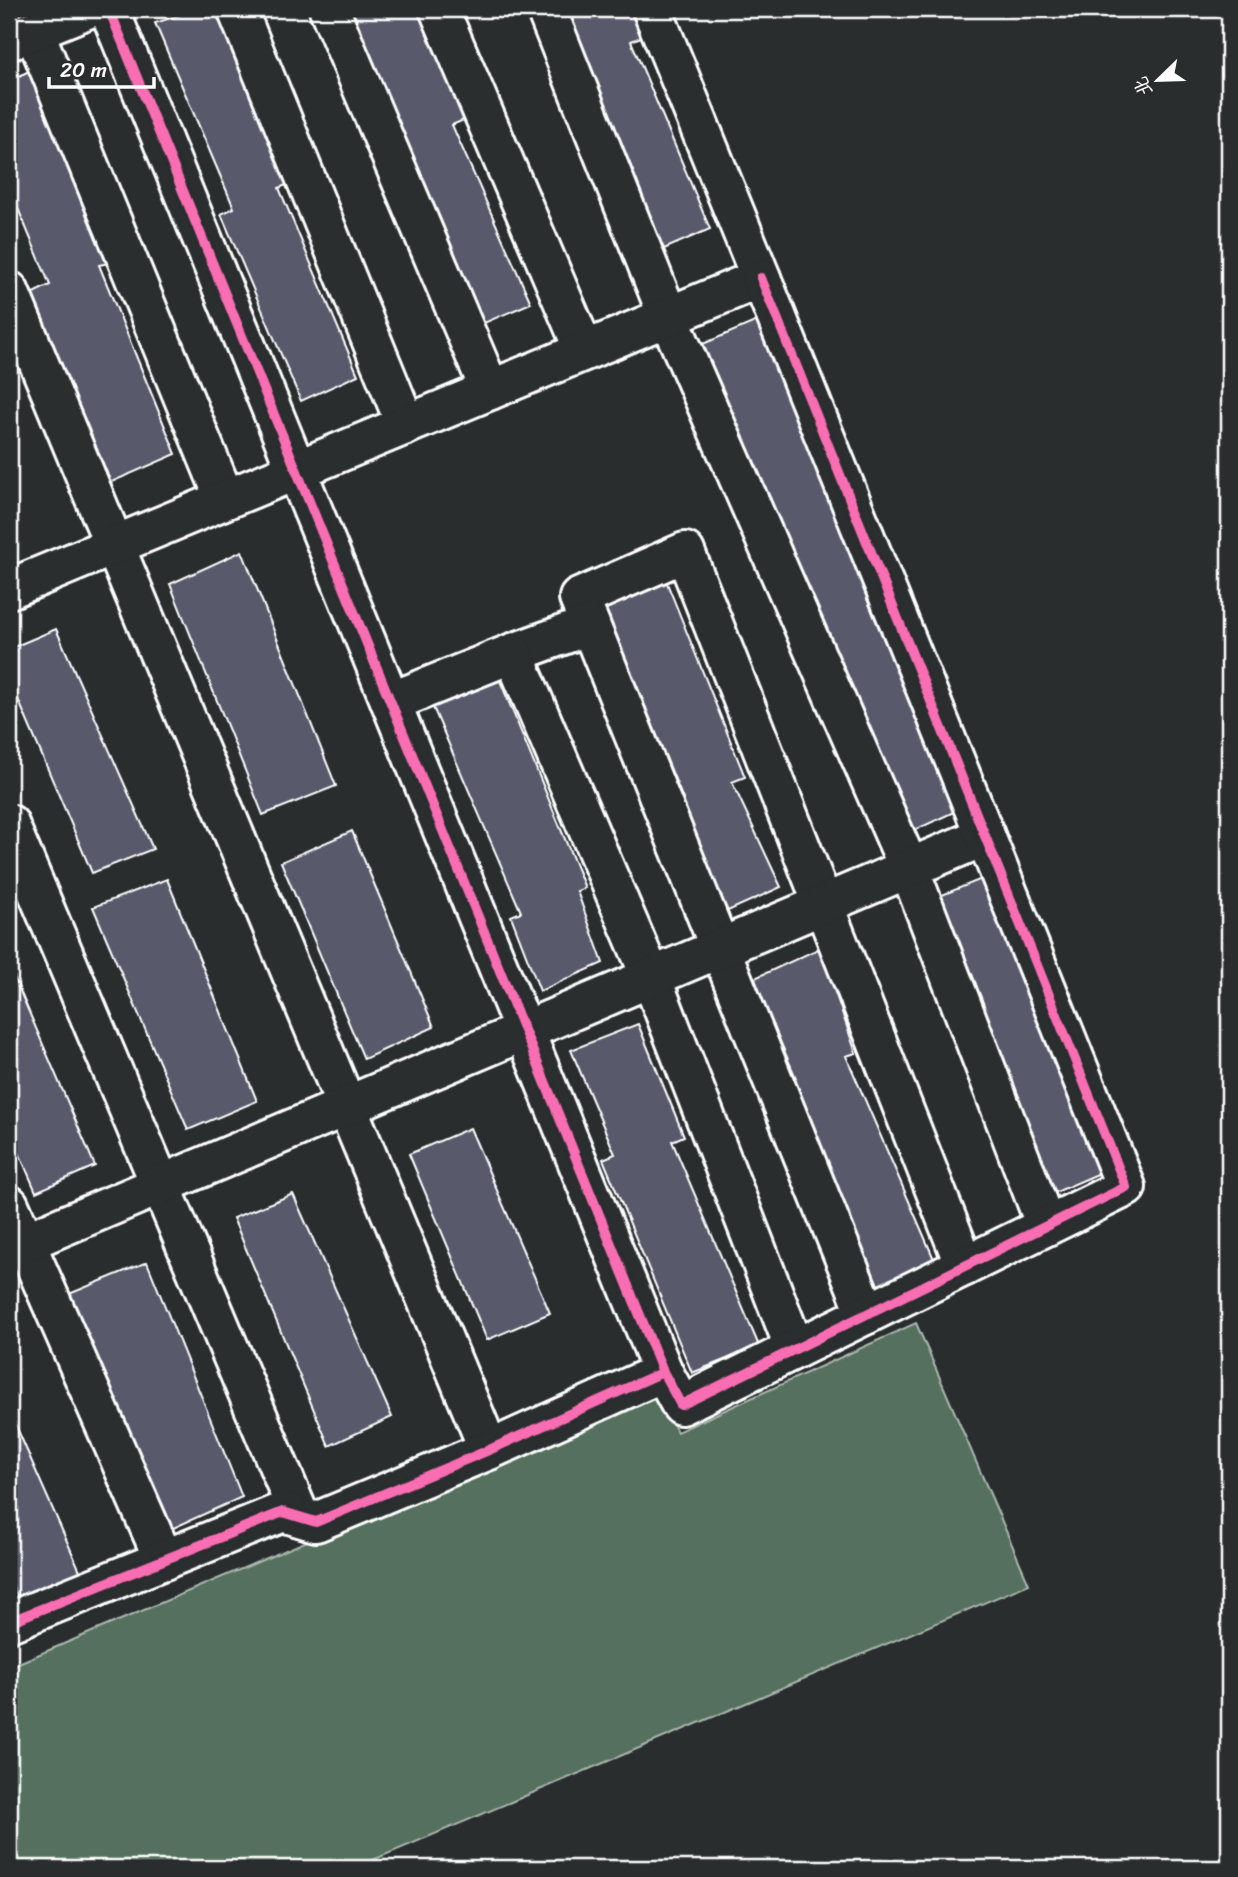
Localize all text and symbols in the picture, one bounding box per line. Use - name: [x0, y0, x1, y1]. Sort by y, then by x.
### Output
- scale bar: [49, 46, 154, 90]
- north arrow: [1122, 46, 1192, 116]
- text: 20 m: [60, 51, 107, 89]
- text: 北: [1124, 71, 1162, 102]

